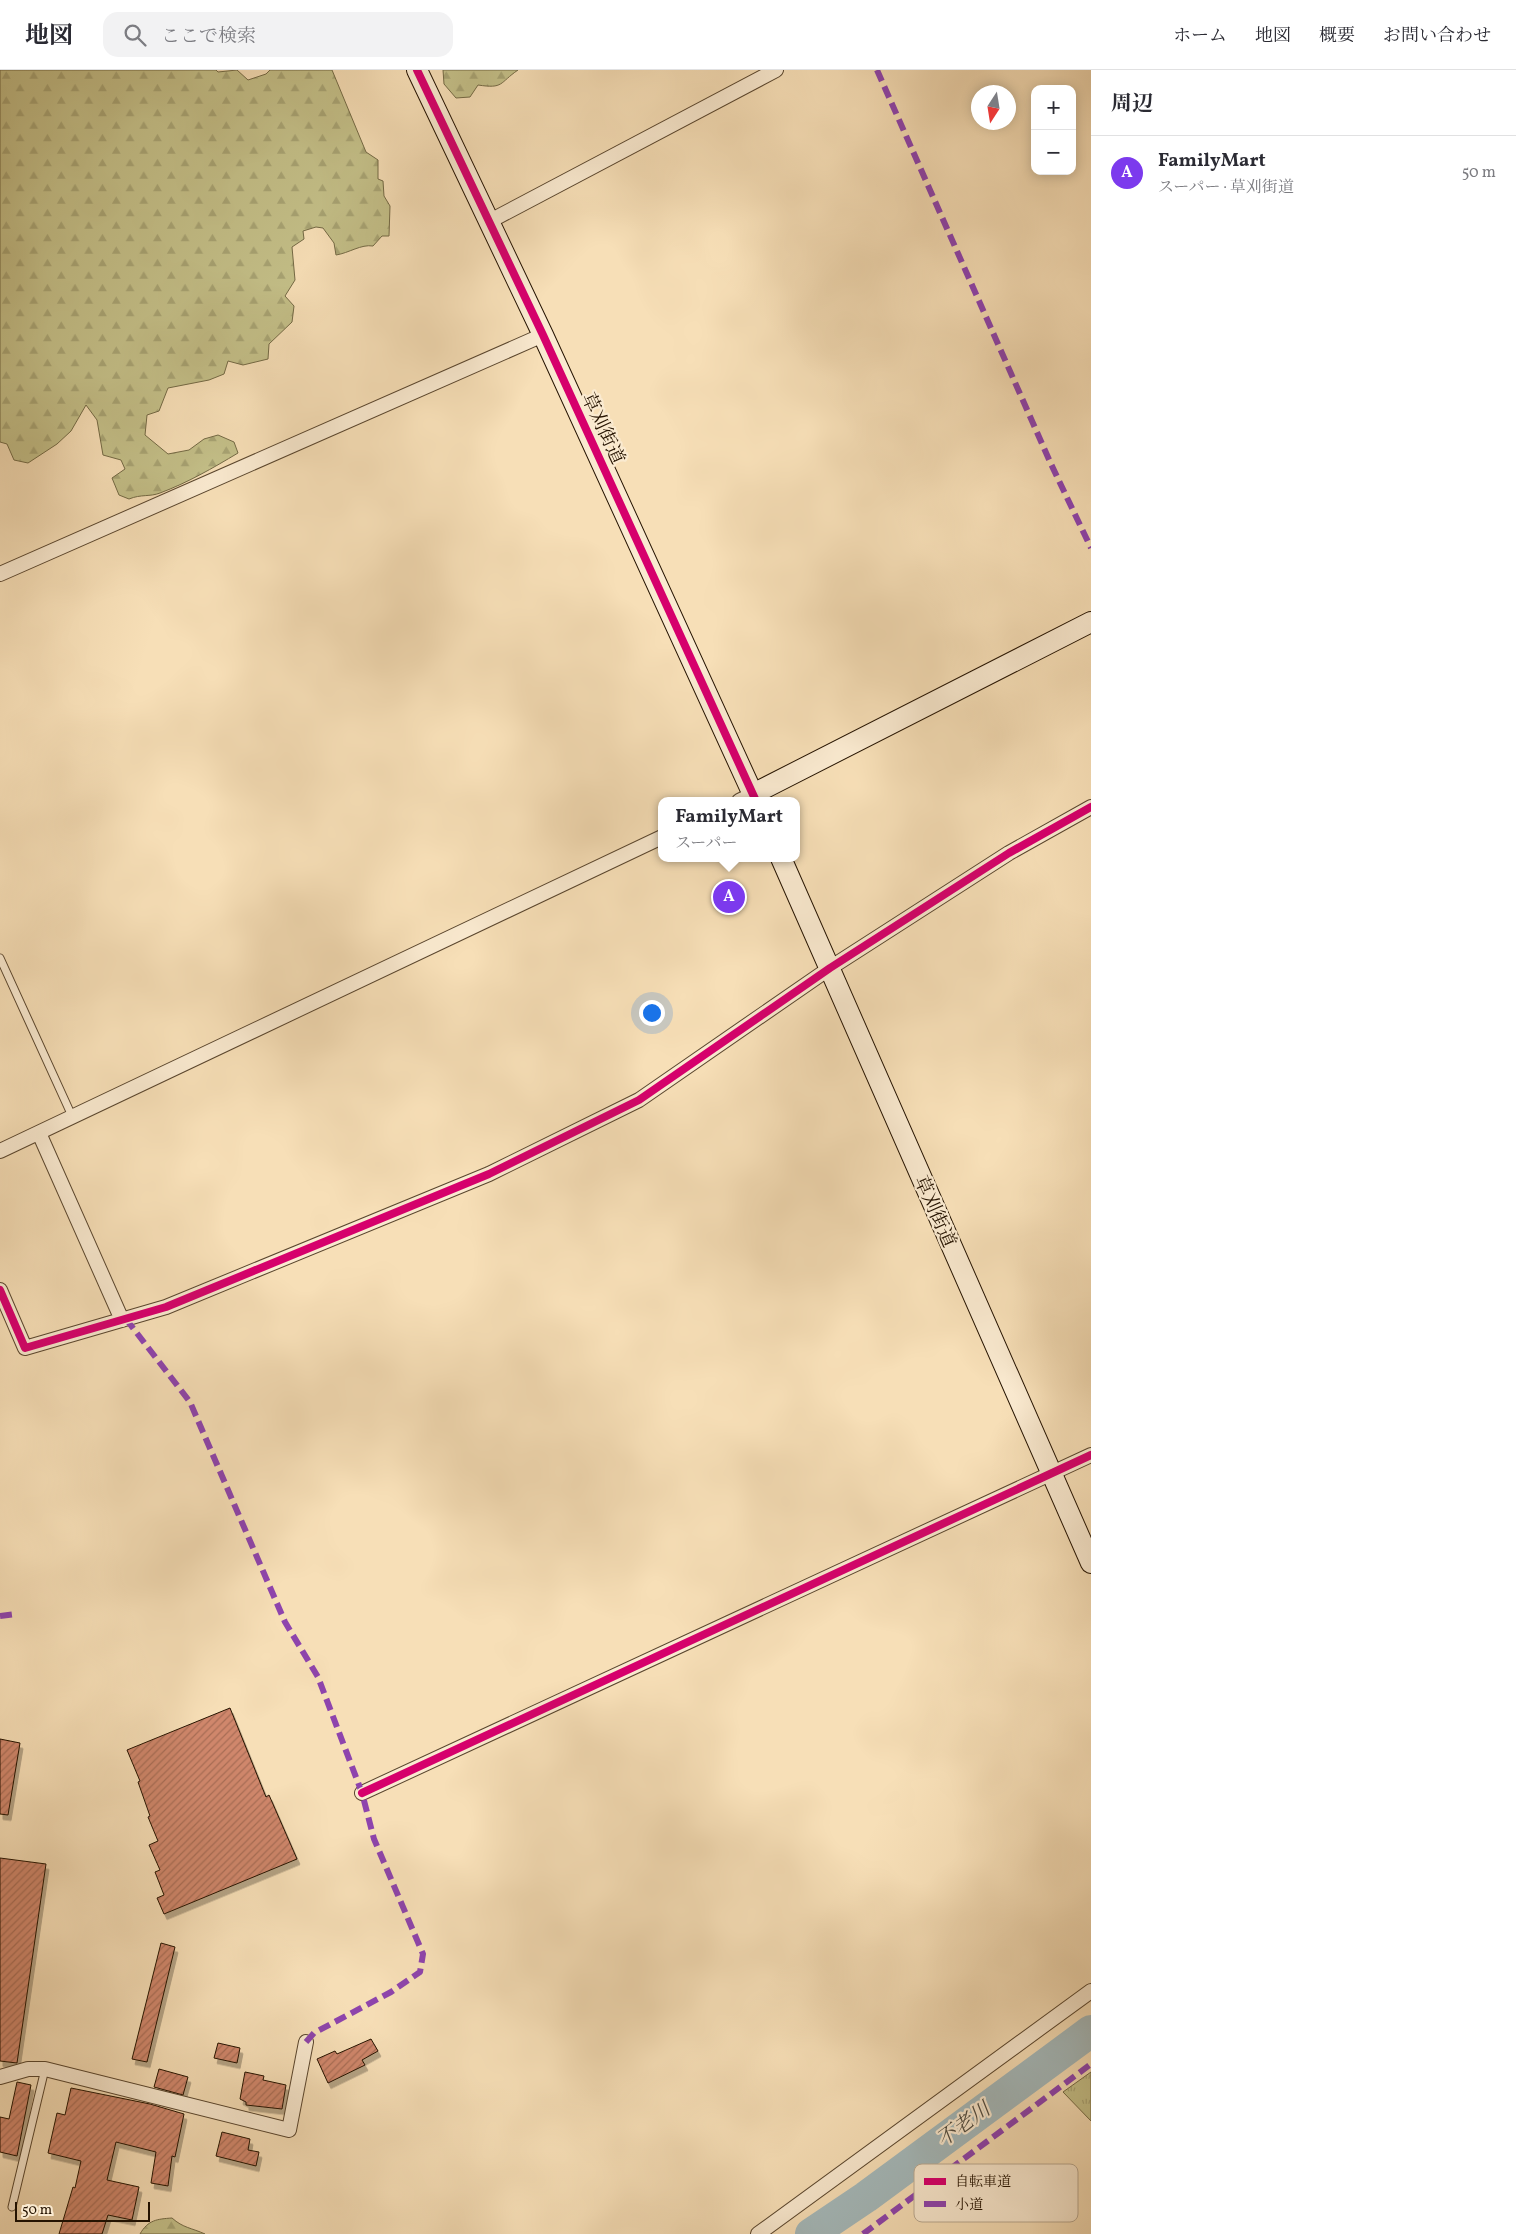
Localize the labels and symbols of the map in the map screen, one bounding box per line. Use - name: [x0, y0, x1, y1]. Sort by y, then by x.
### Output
- north arrow: [971, 85, 1016, 130]
- street label: 草刈街道: [574, 389, 630, 469]
- pin: A: [713, 878, 745, 916]
- your location: [639, 1000, 665, 1026]
- street label: 草刈街道: [907, 1172, 962, 1252]
- water label: 不老川: [932, 2095, 998, 2155]
- legend: [914, 2164, 1078, 2222]
- text: 自転車道: [955, 2173, 1011, 2192]
- text: 小道: [955, 2196, 983, 2215]
- scale bar: [15, 2199, 150, 2222]

